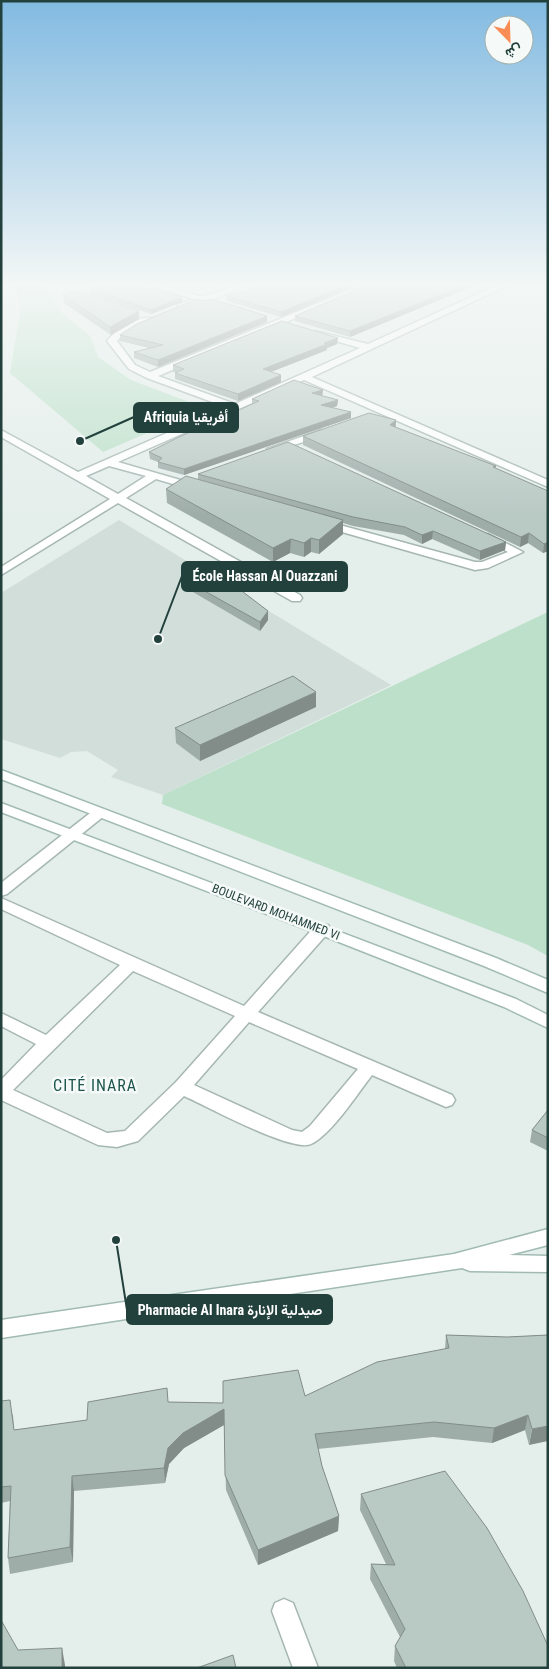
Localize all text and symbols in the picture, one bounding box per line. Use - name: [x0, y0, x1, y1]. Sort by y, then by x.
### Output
- north arrow: [484, 15, 534, 65]
- text: ش: [503, 40, 525, 63]
- callout: Afriquia أفريقيا: [134, 403, 238, 432]
- text: Afriquia أفريقيا: [144, 409, 229, 426]
- callout: École Hassan Al Ouazzani: [182, 562, 347, 591]
- text: École Hassan Al Ouazzani: [193, 567, 337, 584]
- street label: BOULEVARD MOHAMMED VI: [210, 881, 342, 943]
- district label: CITÉ INARA: [53, 1076, 137, 1095]
- callout: Pharmacie Al Inara صيدلية الإنارة: [127, 1295, 332, 1324]
- text: Pharmacie Al Inara صيدلية الإنارة: [138, 1302, 323, 1320]

